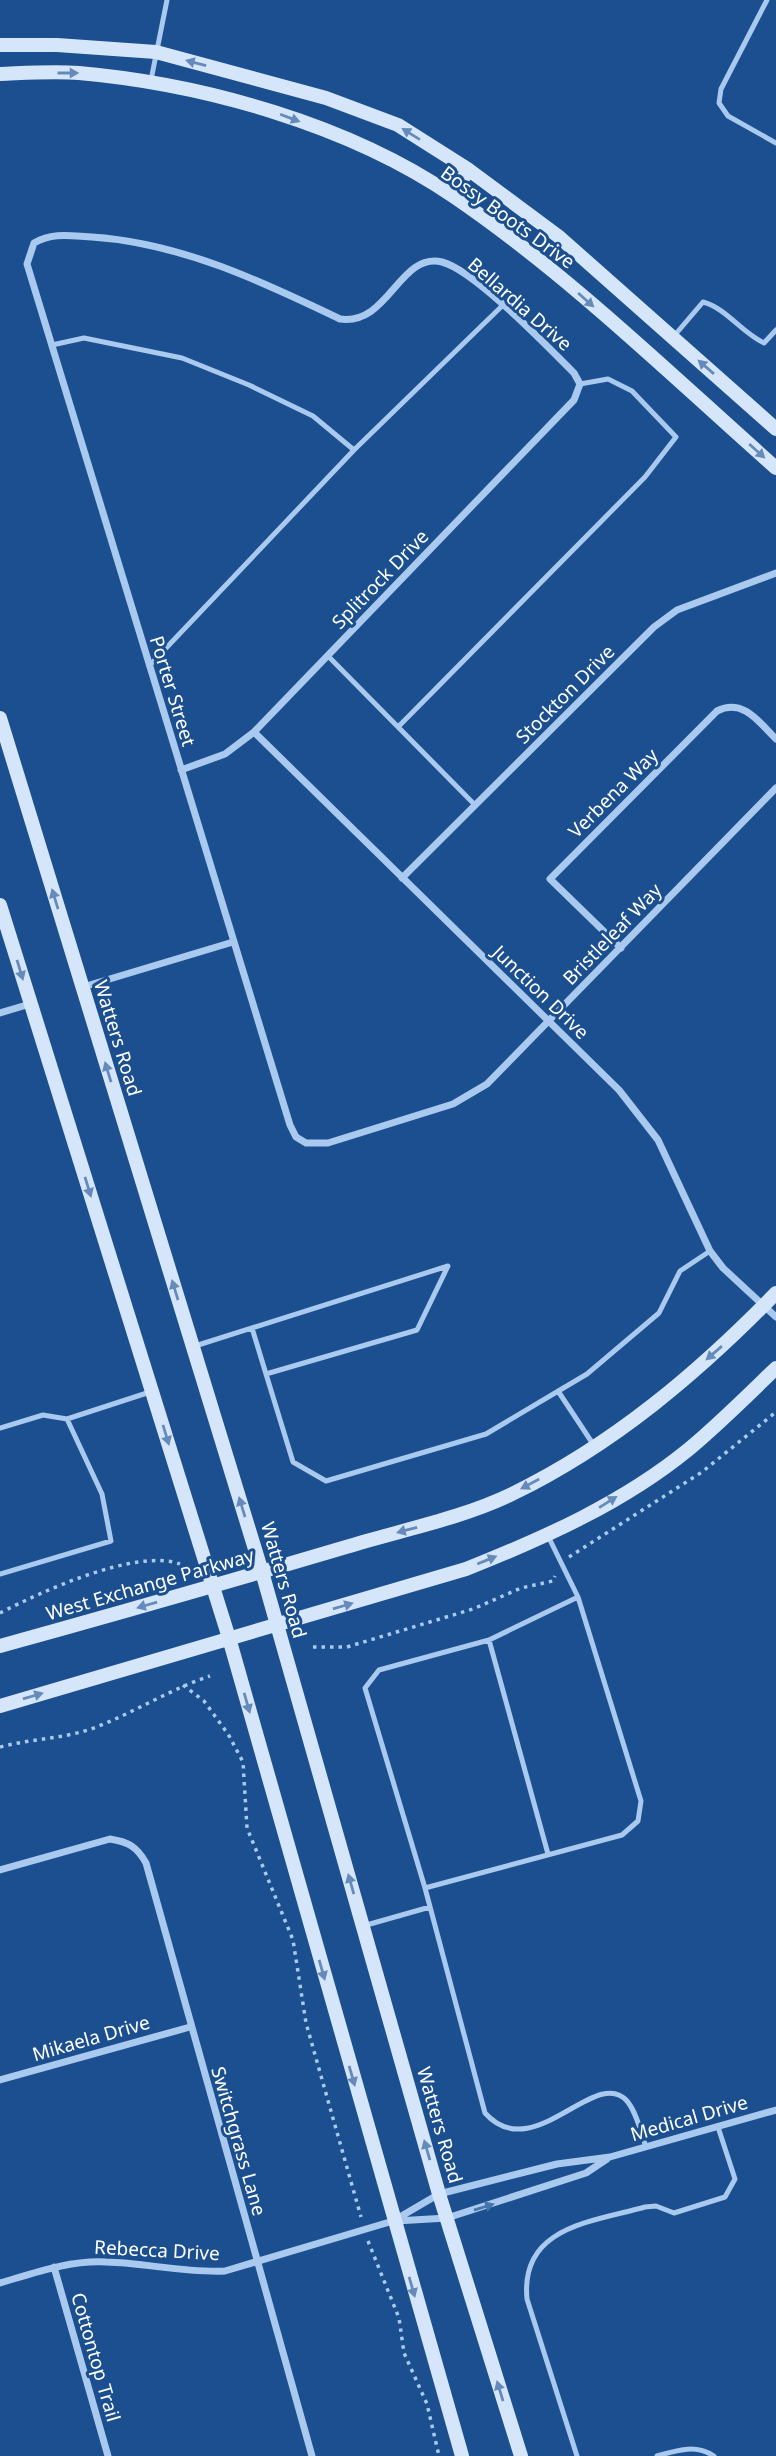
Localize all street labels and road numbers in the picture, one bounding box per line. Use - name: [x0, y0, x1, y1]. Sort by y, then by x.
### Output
- street label: Bossy Boots Drive: [436, 159, 580, 275]
- street label: Bellardia Drive: [462, 251, 578, 357]
- street label: Splitrock Drive: [326, 524, 434, 634]
- street label: Porter Street: [144, 633, 202, 750]
- street label: Stockton Drive: [510, 639, 620, 749]
- street label: Verbena Way: [562, 742, 664, 844]
- street label: Bristleleaf Way: [557, 877, 667, 991]
- street label: Junction Drive: [486, 938, 595, 1045]
- street label: Watters Road: [88, 977, 148, 1099]
- street label: Watters Road: [255, 1519, 313, 1641]
- street label: West Exchange Parkway: [43, 1542, 257, 1626]
- street label: Mikaela Drive: [29, 2009, 153, 2067]
- street label: Switchgrass Lane: [205, 2063, 273, 2219]
- street label: Watters Road: [411, 2064, 469, 2186]
- street label: Medical Drive: [627, 2089, 751, 2147]
- street label: Rebecca Drive: [94, 2234, 220, 2266]
- street label: Cottontop Trail: [65, 2290, 127, 2424]

